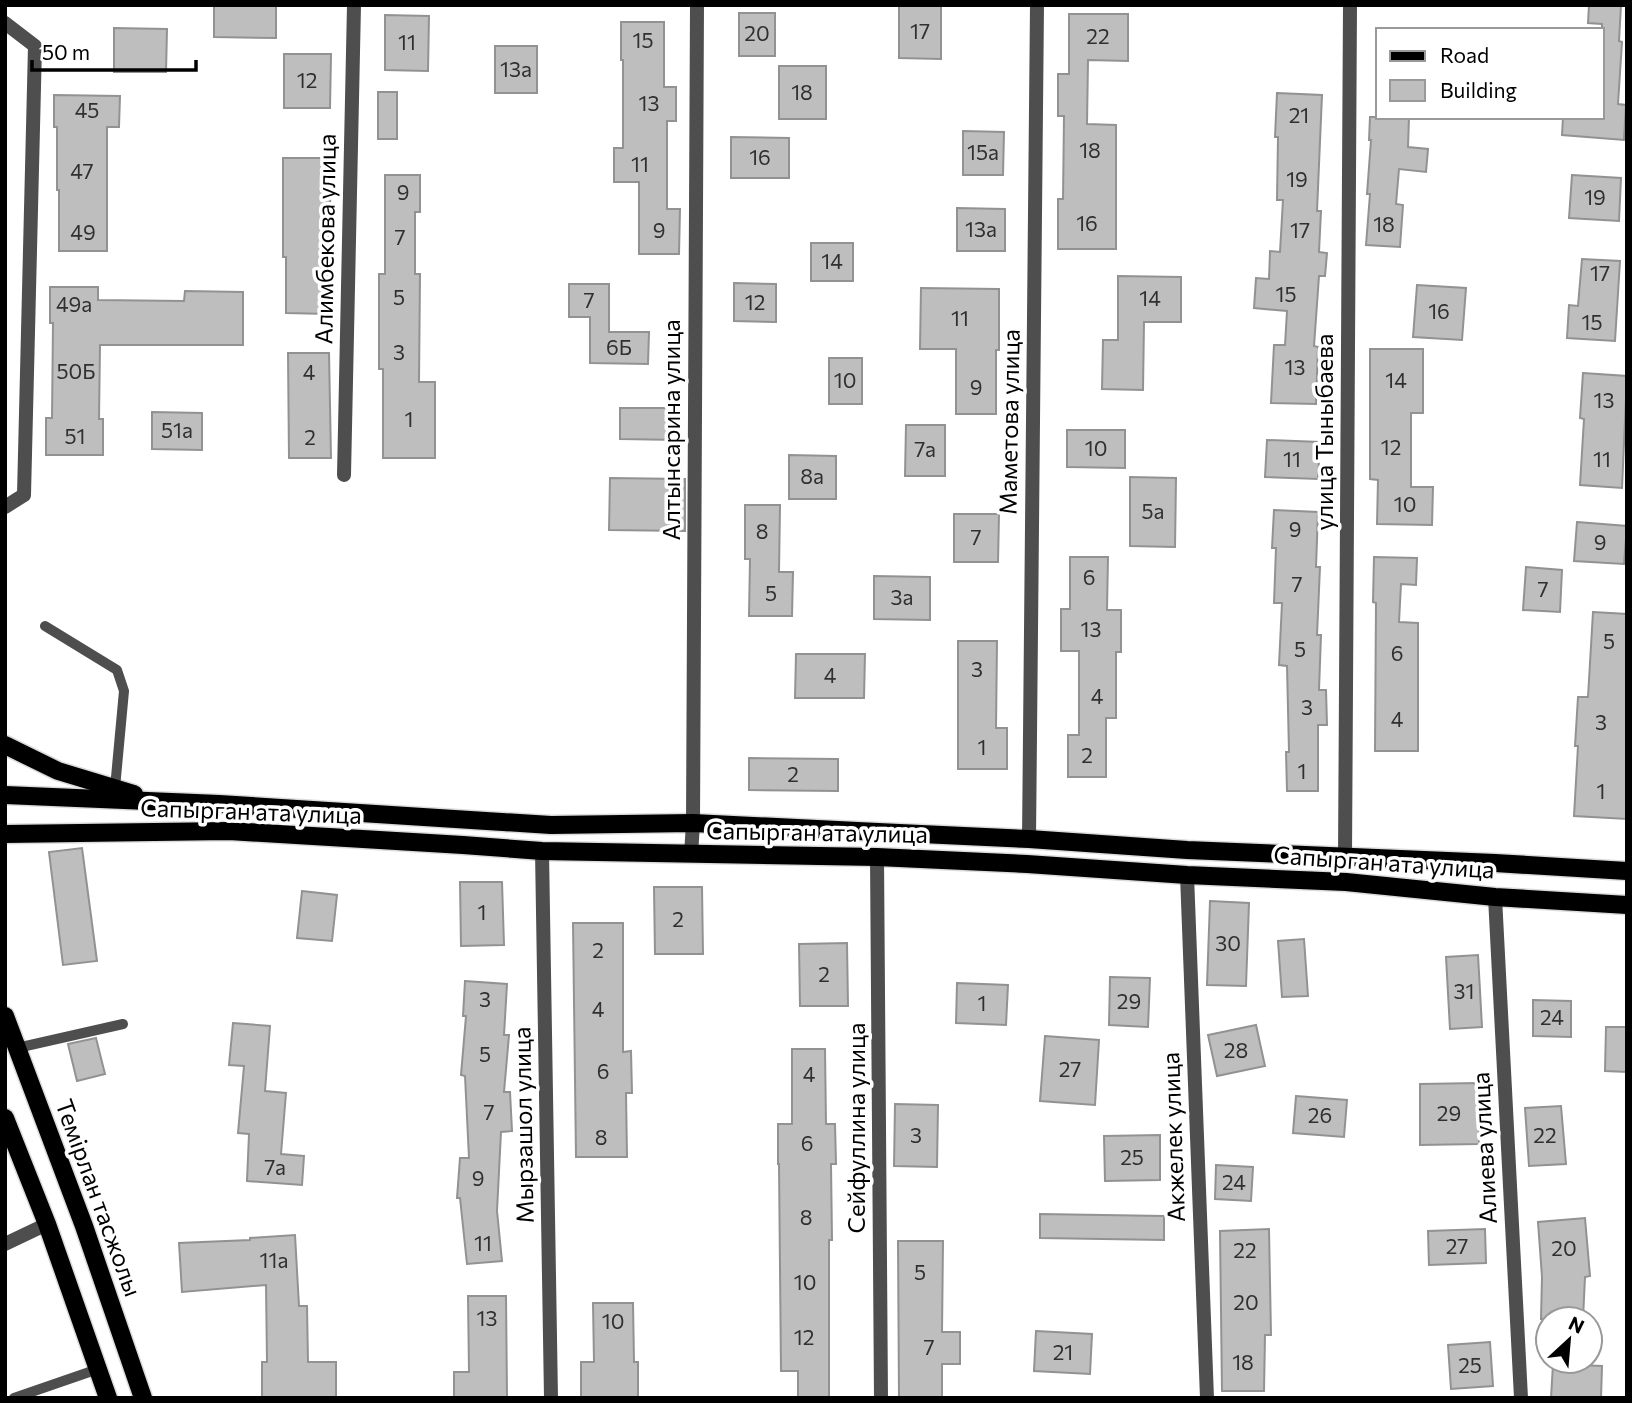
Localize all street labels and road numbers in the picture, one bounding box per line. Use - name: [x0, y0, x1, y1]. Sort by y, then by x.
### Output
- street label: Алимбекова улица: [308, 133, 341, 344]
- street label: Алтынсарина улица: [656, 319, 685, 541]
- street label: Маметова улица: [992, 329, 1025, 515]
- street label: улица Тыныбаева: [1309, 334, 1338, 530]
- street label: Сапырган ата улица: [140, 792, 362, 829]
- street label: Сапырган ата улица: [706, 815, 928, 848]
- street label: Сапырган ата улица: [1273, 839, 1496, 884]
- street label: Сейфуллина улица: [841, 1023, 870, 1233]
- street label: Мырзашол улица: [506, 1026, 539, 1224]
- street label: Акжелек улица: [1155, 1052, 1190, 1223]
- street label: Алиева улица: [1465, 1071, 1502, 1225]
- street label: Темірлан тасжолы: [50, 1095, 149, 1300]

